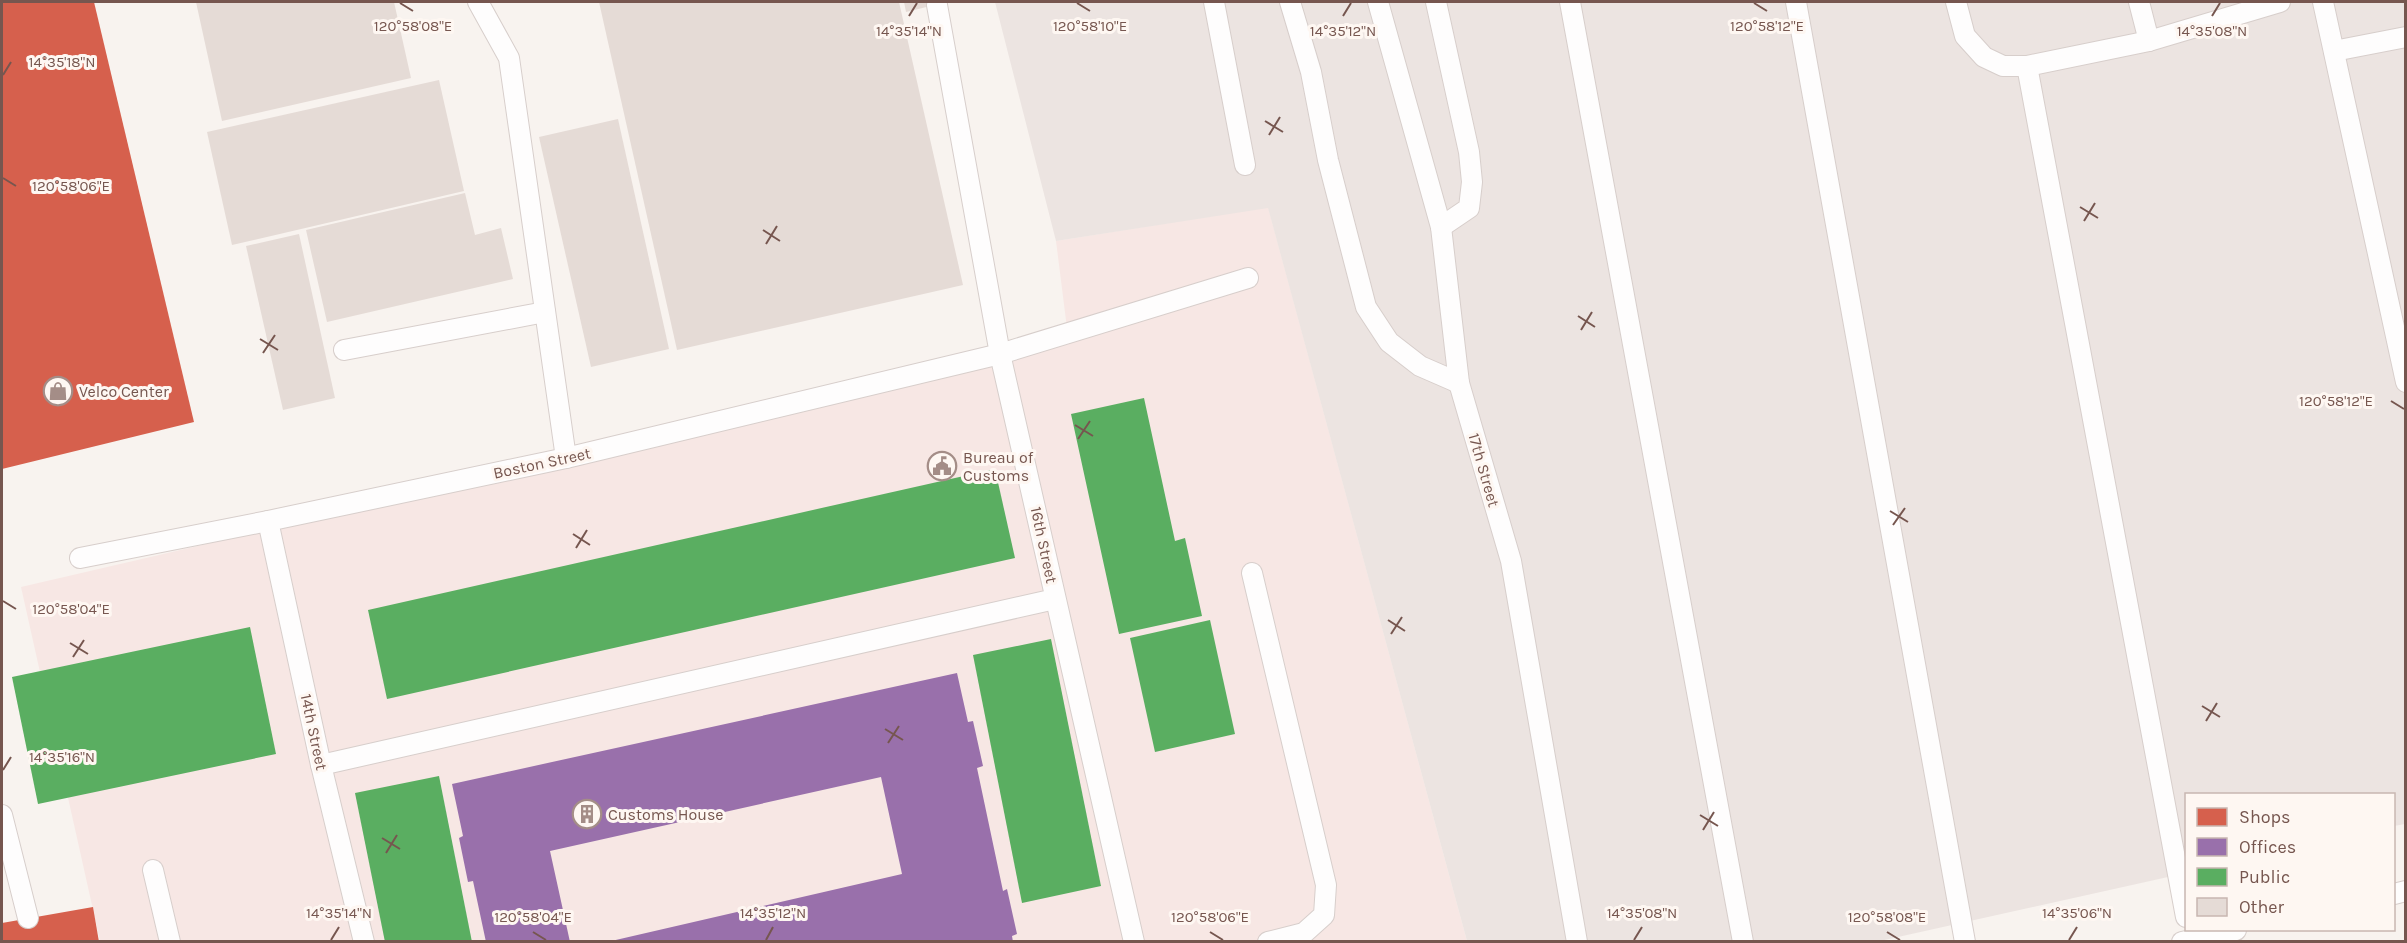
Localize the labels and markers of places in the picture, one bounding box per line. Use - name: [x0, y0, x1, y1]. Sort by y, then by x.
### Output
- shop icon: Velco Center: [42, 375, 74, 407]
- place label: Velco Center: [79, 382, 169, 401]
- place label: Bureau of Customs: [963, 448, 1034, 485]
- public building icon: Bureau of Customs: [926, 450, 958, 482]
- building icon: Customs House: [571, 798, 603, 830]
- place label: Customs House: [608, 805, 724, 824]

